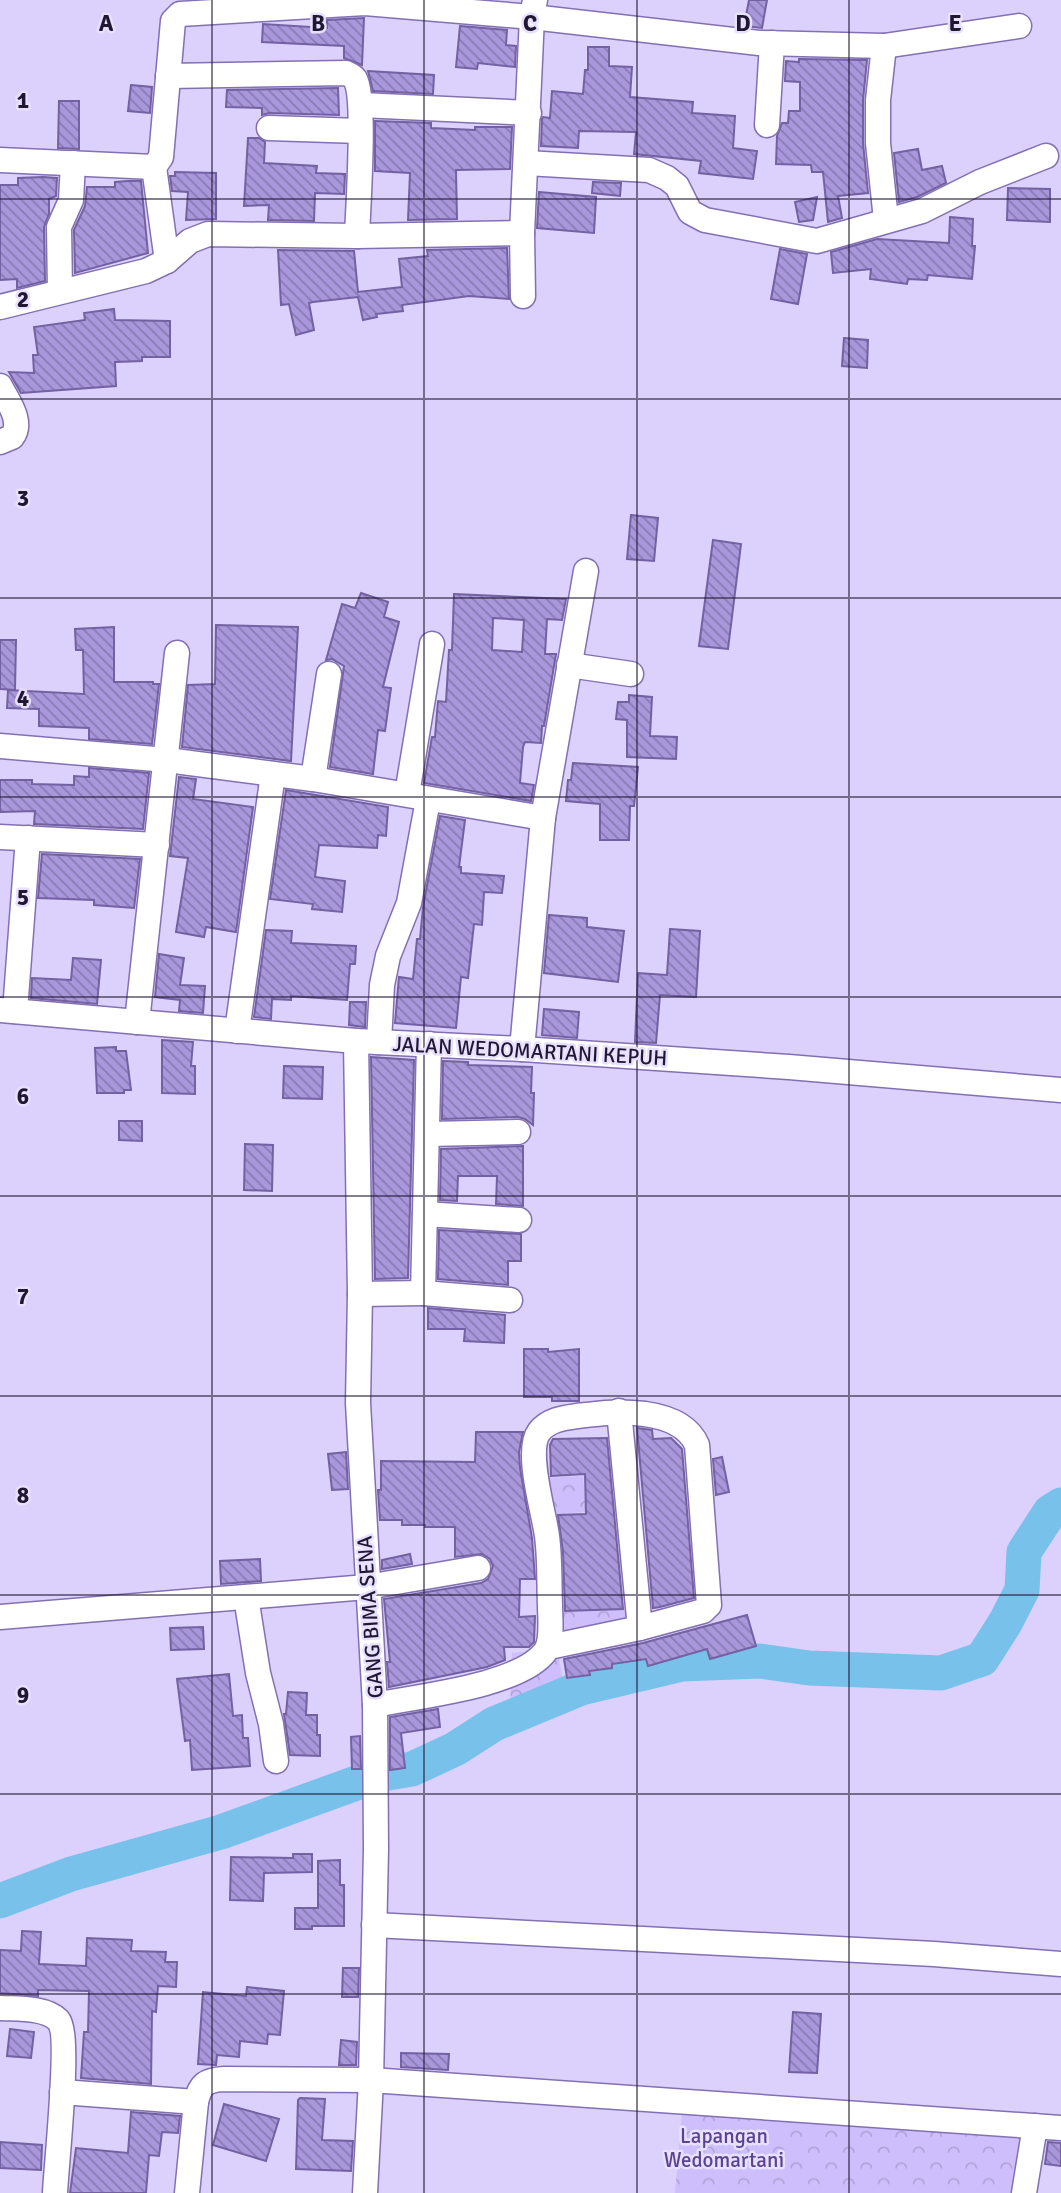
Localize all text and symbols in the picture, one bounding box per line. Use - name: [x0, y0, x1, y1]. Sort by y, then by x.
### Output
- text: A: [99, 9, 114, 38]
- text: B: [311, 9, 325, 38]
- text: C: [523, 9, 537, 38]
- text: D: [735, 9, 751, 38]
- text: E: [948, 9, 962, 38]
- text: 1: [17, 86, 29, 115]
- text: 2: [17, 285, 29, 314]
- text: 3: [17, 484, 29, 513]
- text: 4: [17, 684, 29, 713]
- text: 5: [17, 883, 29, 912]
- street label: JALAN WEDOMARTANI KEPUH: [392, 1031, 668, 1071]
- text: 6: [17, 1082, 29, 1111]
- text: 7: [17, 1282, 29, 1311]
- text: 8: [17, 1481, 29, 1510]
- street label: GANG BIMA SENA: [351, 1535, 389, 1699]
- text: 9: [17, 1681, 29, 1710]
- park label: Lapangan Wedomartani: [664, 2123, 784, 2173]

